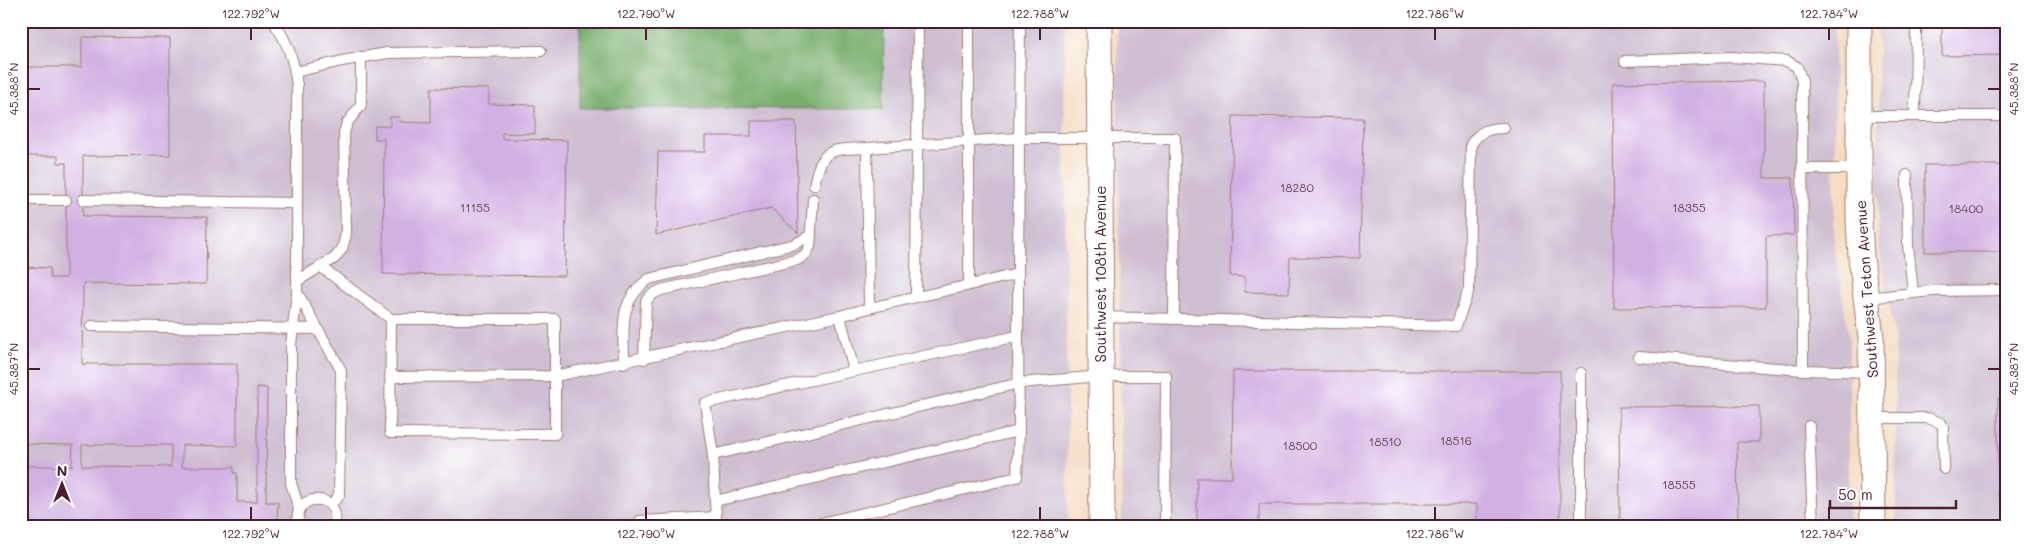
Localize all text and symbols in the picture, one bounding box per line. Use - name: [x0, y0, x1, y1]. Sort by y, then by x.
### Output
- text: 122.792°W: [222, 5, 280, 21]
- text: 122.790°W: [617, 5, 675, 21]
- text: 122.788°W: [1011, 5, 1069, 21]
- text: 122.786°W: [1406, 5, 1464, 21]
- text: 122.784°W: [1800, 5, 1858, 21]
- text: 45.388°N: [5, 63, 21, 115]
- text: 45.388°N: [2005, 63, 2021, 115]
- house number: 18280: [1280, 179, 1315, 195]
- street label: Southwest 108th Avenue: [1090, 185, 1110, 363]
- house number: 11155: [460, 199, 490, 215]
- house number: 18355: [1672, 199, 1706, 215]
- street label: Southwest Teton Avenue: [1850, 199, 1882, 379]
- house number: 18400: [1949, 200, 1984, 216]
- text: 45.387°N: [5, 343, 21, 395]
- text: 45.387°N: [2005, 343, 2021, 395]
- house number: 18516: [1440, 432, 1472, 448]
- house number: 18510: [1369, 433, 1402, 449]
- house number: 18500: [1283, 437, 1318, 453]
- north arrow: [38, 460, 88, 510]
- text: N: [57, 461, 67, 480]
- house number: 18555: [1662, 476, 1696, 492]
- scale bar: [1830, 477, 1957, 509]
- text: 50 m: [1838, 484, 1873, 504]
- text: 122.792°W: [222, 525, 280, 541]
- text: 122.790°W: [617, 525, 675, 541]
- text: 122.788°W: [1011, 525, 1069, 541]
- text: 122.786°W: [1406, 525, 1464, 541]
- text: 122.784°W: [1800, 525, 1858, 541]

